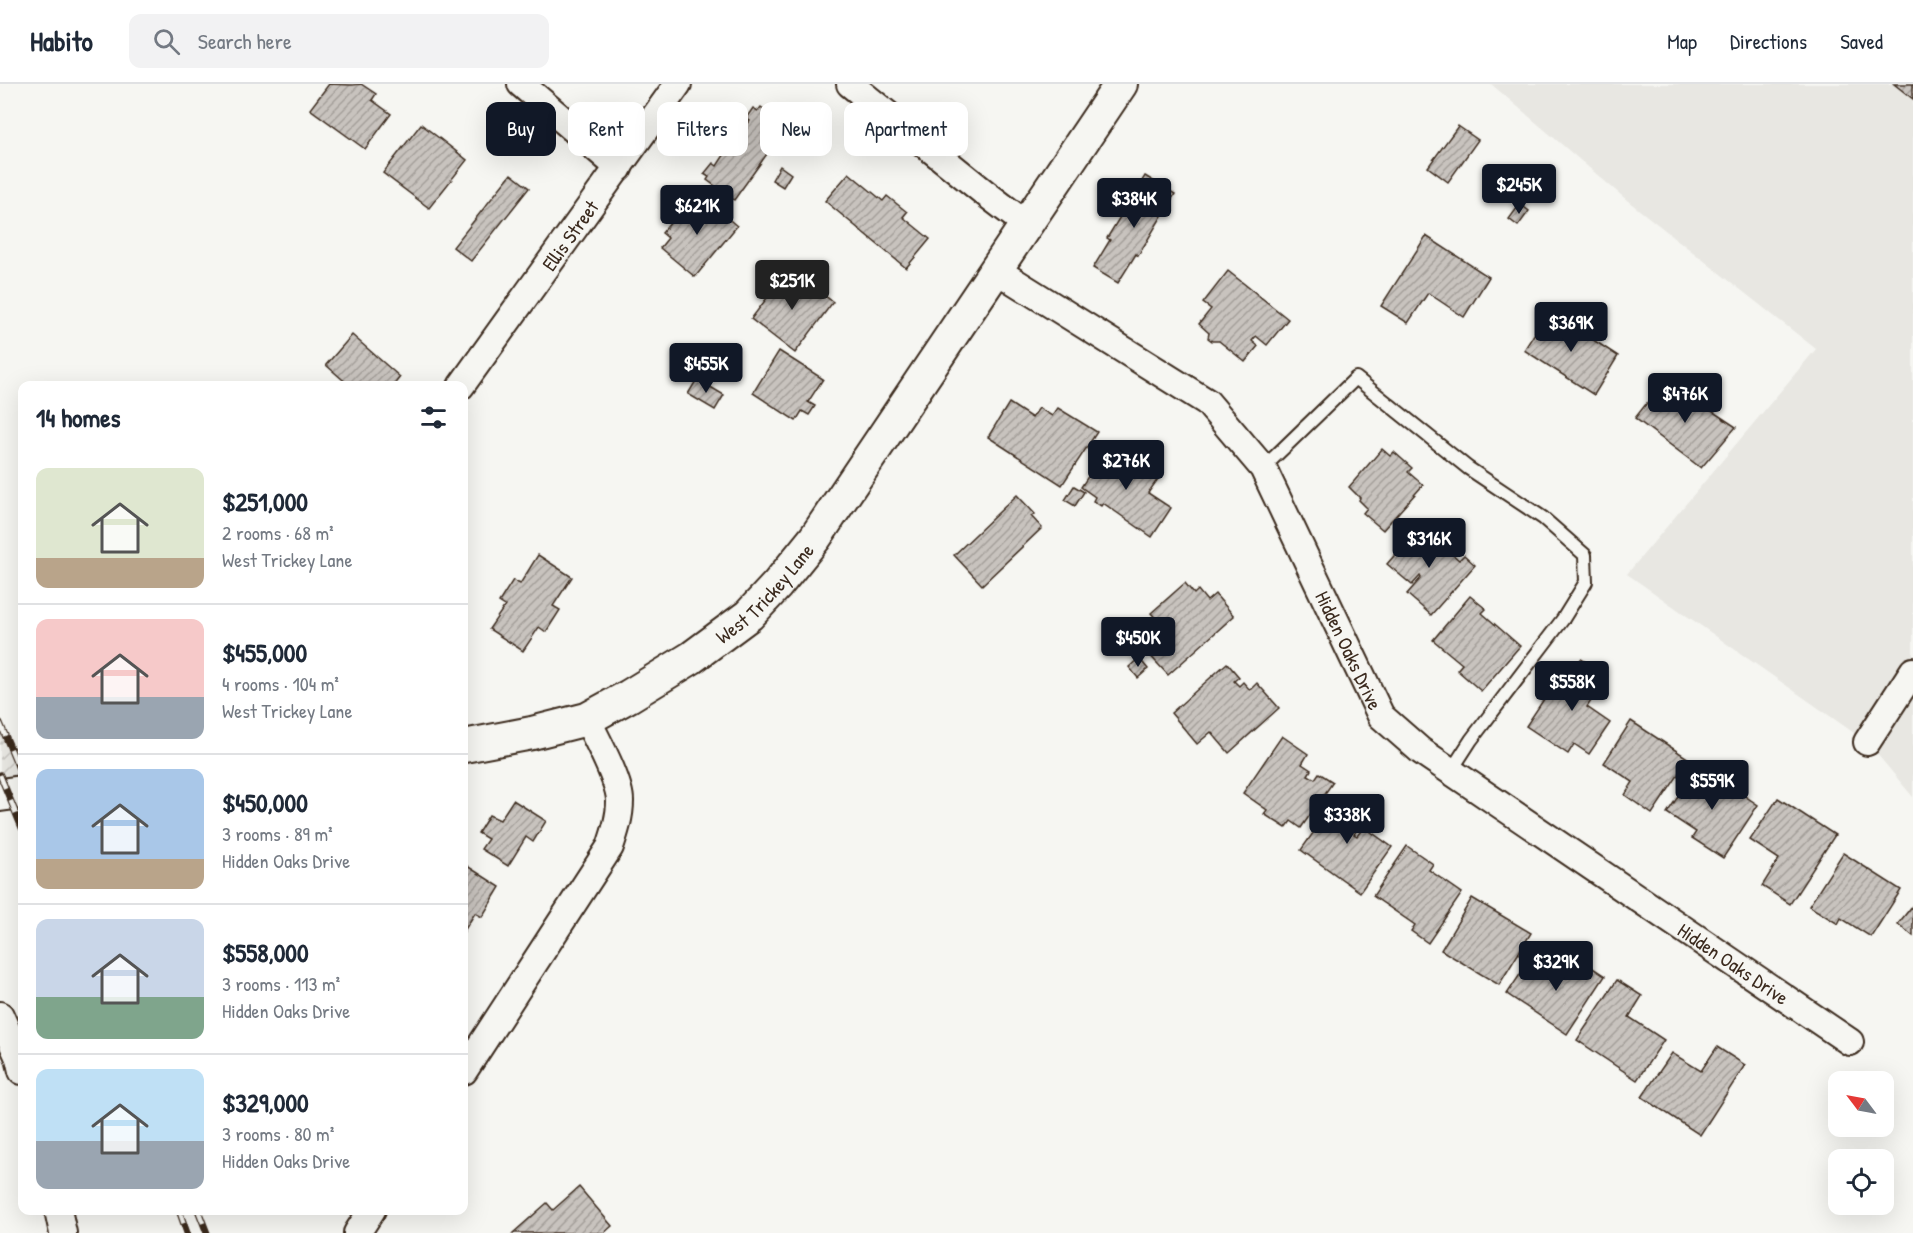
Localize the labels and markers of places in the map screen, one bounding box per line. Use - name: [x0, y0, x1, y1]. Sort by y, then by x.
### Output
- pin: $245K: [1477, 164, 1561, 215]
- pin: $384K: [1092, 178, 1176, 229]
- pin: $621K: [655, 185, 739, 236]
- pin: $251K: [750, 260, 834, 311]
- pin: $369K: [1529, 302, 1613, 353]
- pin: $455K: [664, 343, 748, 394]
- pin: $476K: [1643, 373, 1727, 424]
- pin: $276K: [1084, 440, 1168, 491]
- pin: $316K: [1387, 518, 1471, 569]
- pin: $450K: [1096, 617, 1180, 668]
- pin: $558K: [1530, 661, 1614, 712]
- pin: $559K: [1670, 760, 1754, 811]
- pin: $338K: [1305, 794, 1389, 845]
- pin: $329K: [1514, 941, 1598, 992]

